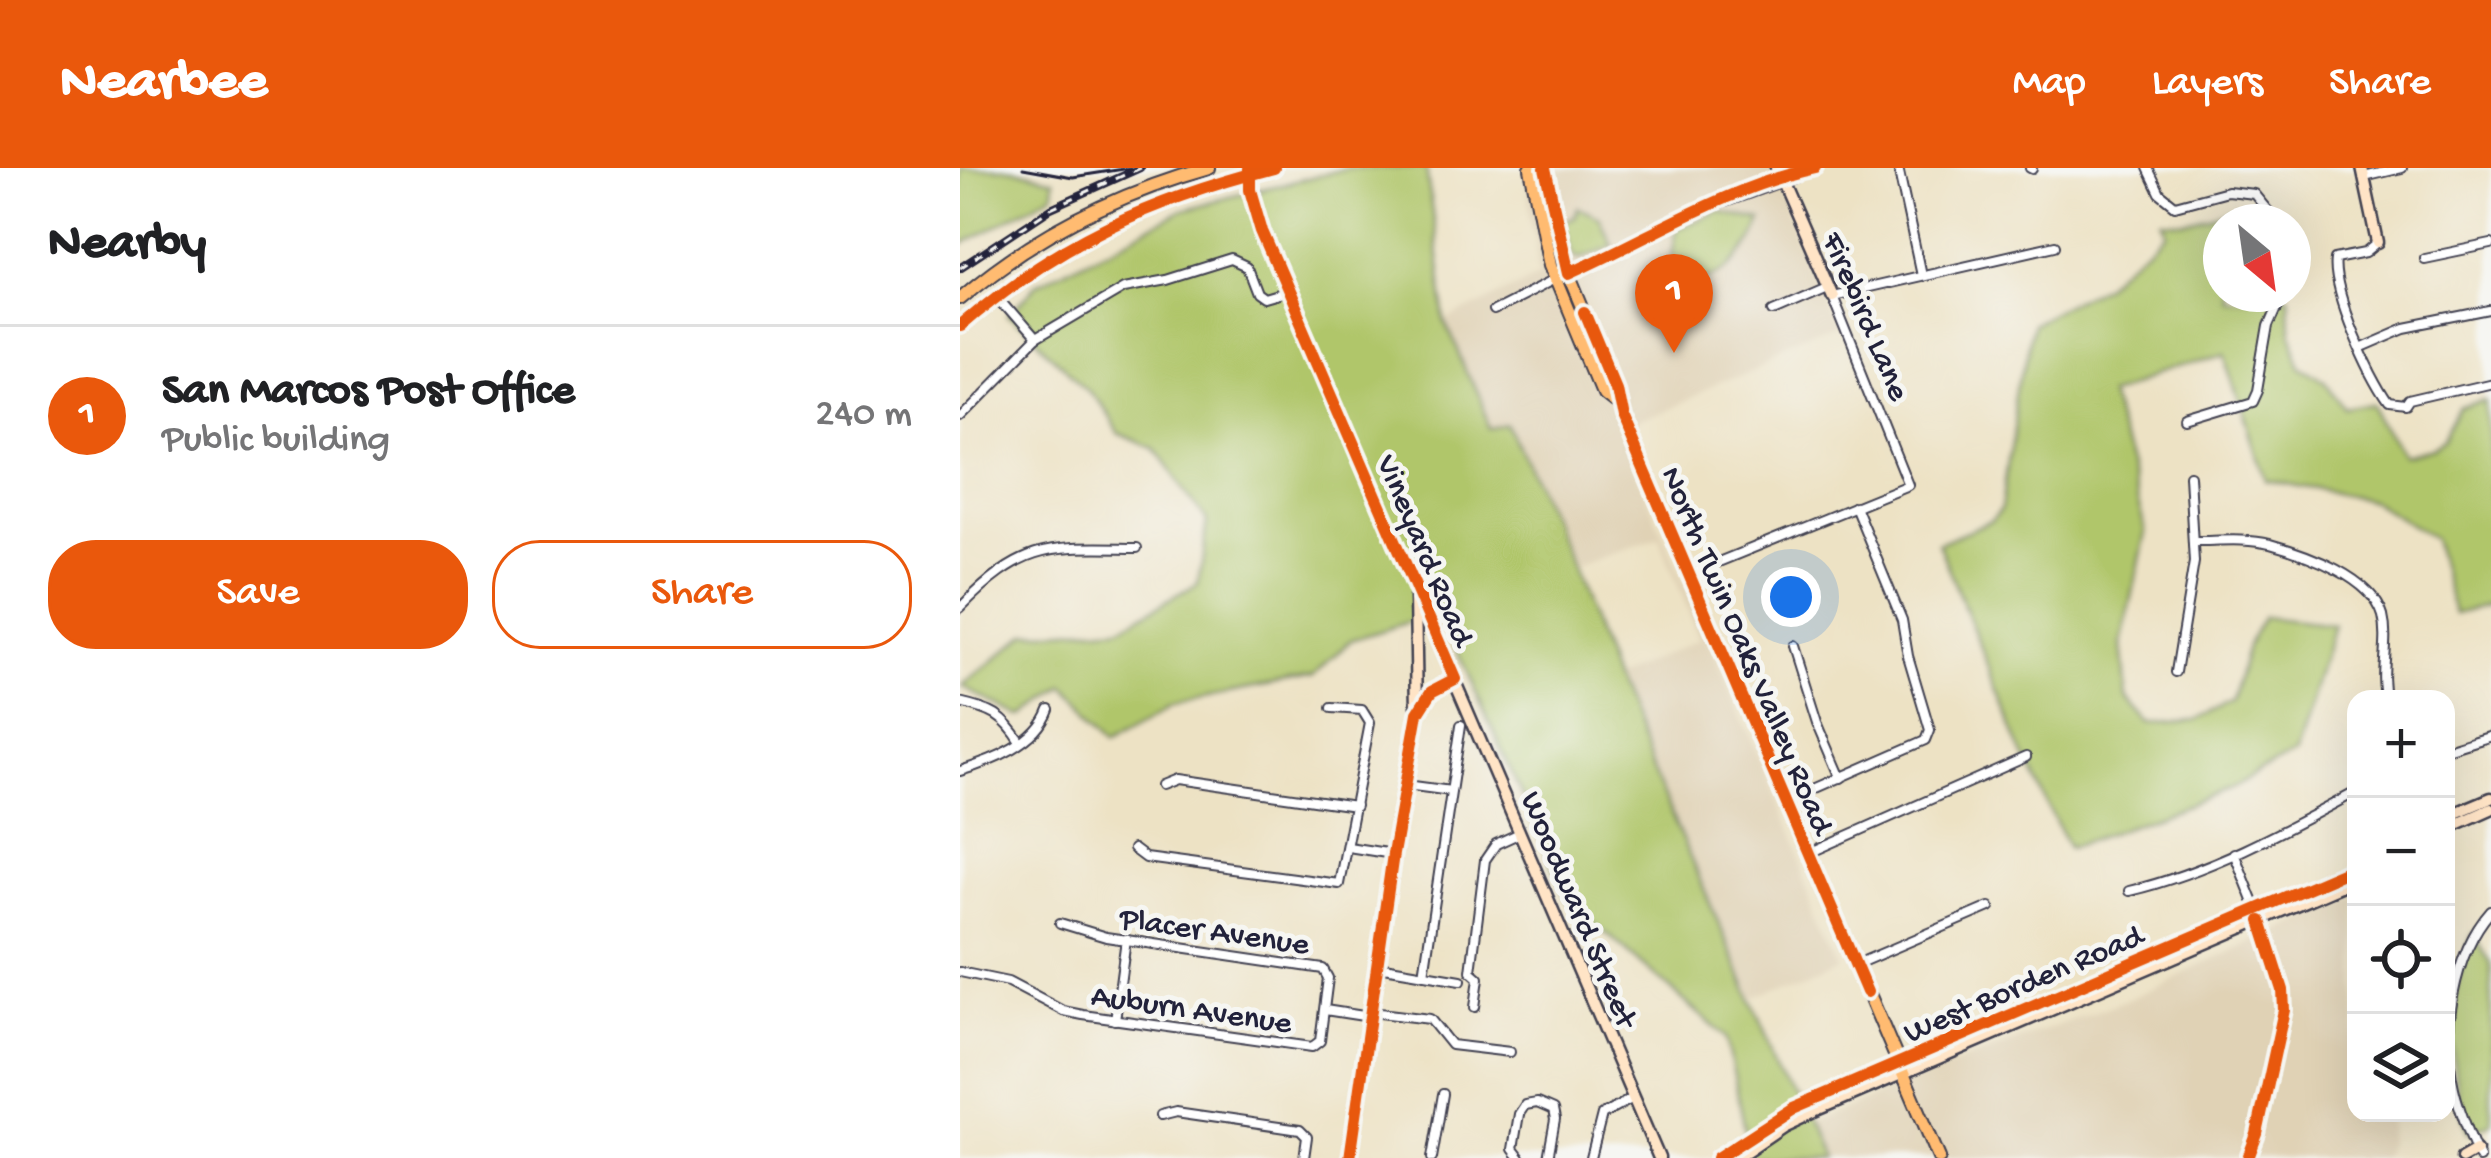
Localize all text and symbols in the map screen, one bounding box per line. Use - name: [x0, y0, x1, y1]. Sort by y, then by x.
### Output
- text: Nearbee: [60, 51, 267, 118]
- text: Map: [2013, 60, 2086, 109]
- text: Layers: [2152, 60, 2263, 109]
- text: Share: [2329, 60, 2431, 109]
- north arrow: [2203, 204, 2311, 312]
- text: Nearby: [48, 216, 206, 276]
- street label: Firebird Lane: [1811, 226, 1916, 408]
- pin: 1: [1635, 254, 1713, 353]
- text: San Marcos Post Office: [162, 366, 575, 419]
- text: 1: [79, 393, 95, 439]
- text: 240 m: [815, 393, 912, 439]
- text: Public building: [162, 419, 390, 465]
- street label: Vineyard Road: [1365, 449, 1481, 655]
- street label: North Twin Oaks Valley Road: [1650, 462, 1840, 843]
- button: Save: [48, 540, 468, 649]
- button: Share: [492, 540, 912, 649]
- your location: [1761, 567, 1821, 627]
- map controls: [2347, 690, 2455, 1122]
- button: +: [2347, 690, 2455, 798]
- street label: Woodward Street: [1510, 787, 1644, 1036]
- button: −: [2347, 798, 2455, 906]
- street label: Placer Avenue: [1116, 902, 1312, 966]
- button: locate: [2347, 906, 2455, 1014]
- street label: West Borden Road: [1899, 918, 2152, 1054]
- street label: Auburn Avenue: [1088, 979, 1295, 1045]
- button: layers: [2347, 1014, 2455, 1122]

